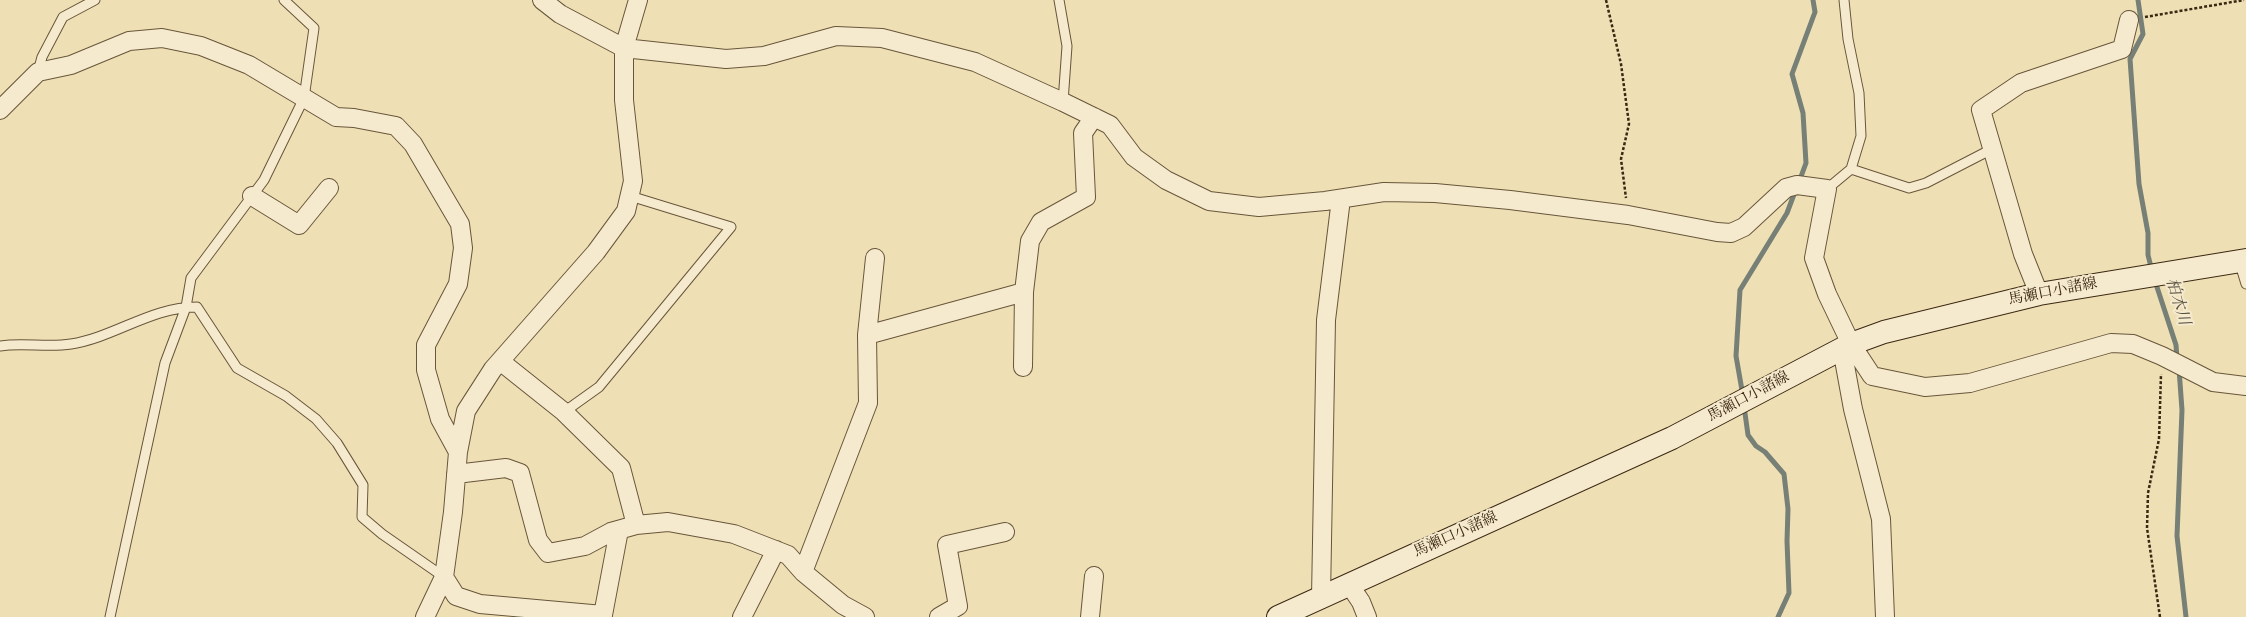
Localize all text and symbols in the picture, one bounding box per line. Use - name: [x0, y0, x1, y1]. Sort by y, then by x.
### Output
- street label: 馬瀬口小諸線: [2007, 276, 2099, 310]
- water label: 柏木川: [2160, 276, 2192, 328]
- street label: 馬瀬口小諸線: [1705, 369, 1793, 427]
- street label: 馬瀬口小諸線: [1411, 509, 1501, 563]

